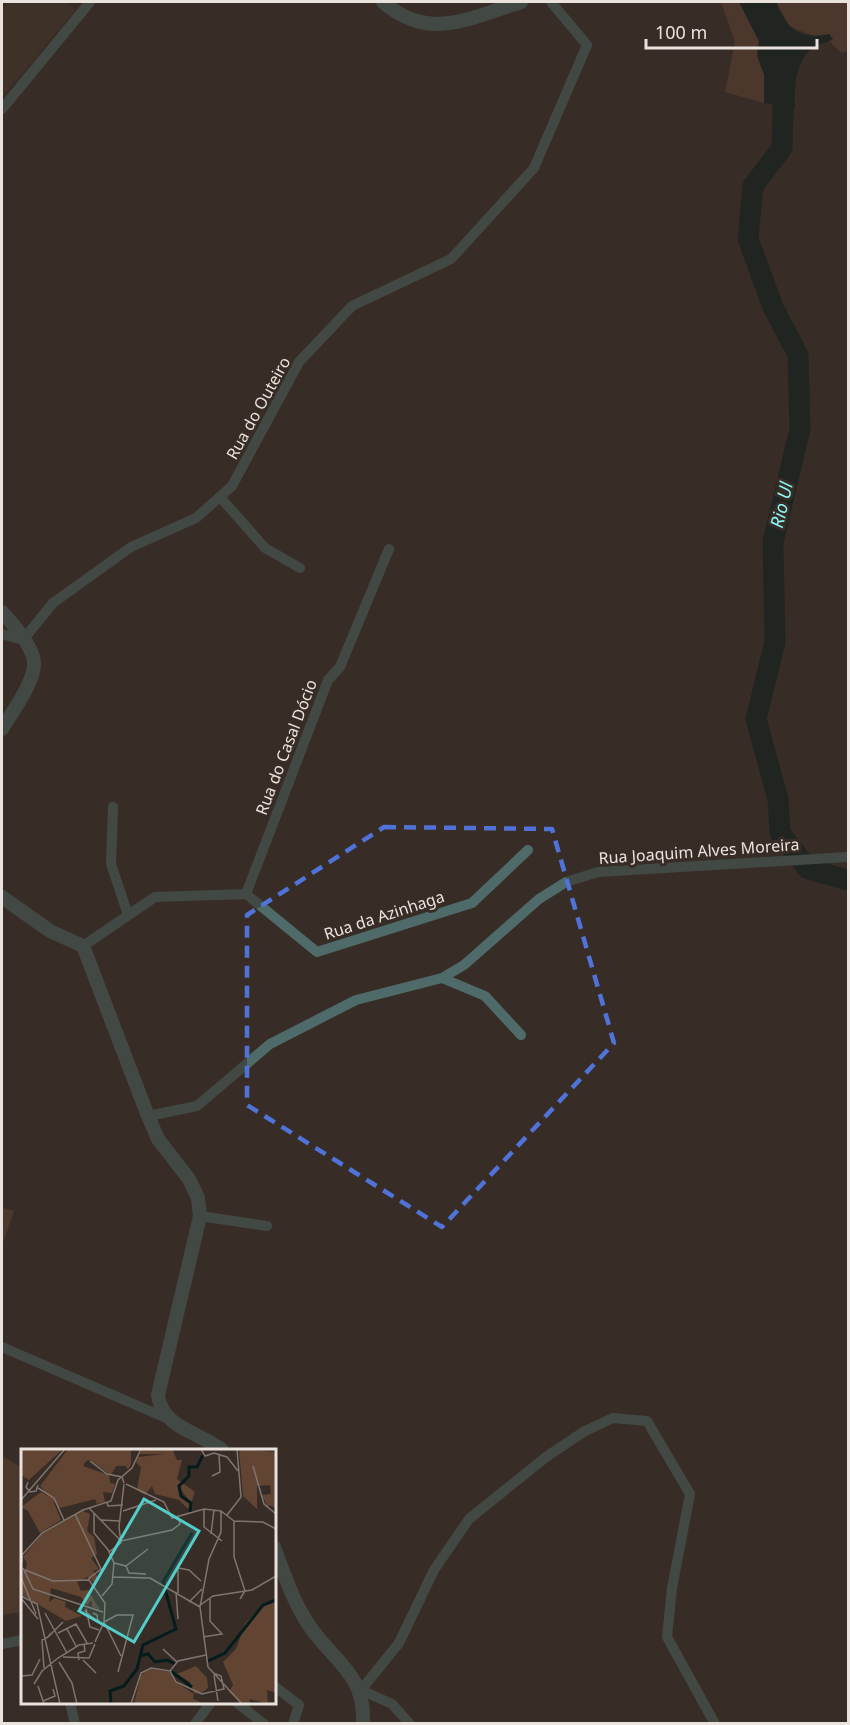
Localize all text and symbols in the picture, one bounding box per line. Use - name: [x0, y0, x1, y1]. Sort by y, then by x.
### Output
- scale bar: [646, 12, 817, 50]
- text: 100 m: [655, 20, 707, 44]
- street label: Rua do Outeiro: [221, 353, 295, 463]
- water label: Rio Ul: [764, 479, 798, 530]
- street label: Rua do Casal Dócio: [250, 676, 322, 818]
- street label: Rua Joaquim Alves Moreira: [598, 833, 800, 869]
- street label: Rua da Azinhaga: [321, 885, 447, 945]
- inset map: [21, 1449, 276, 1704]

